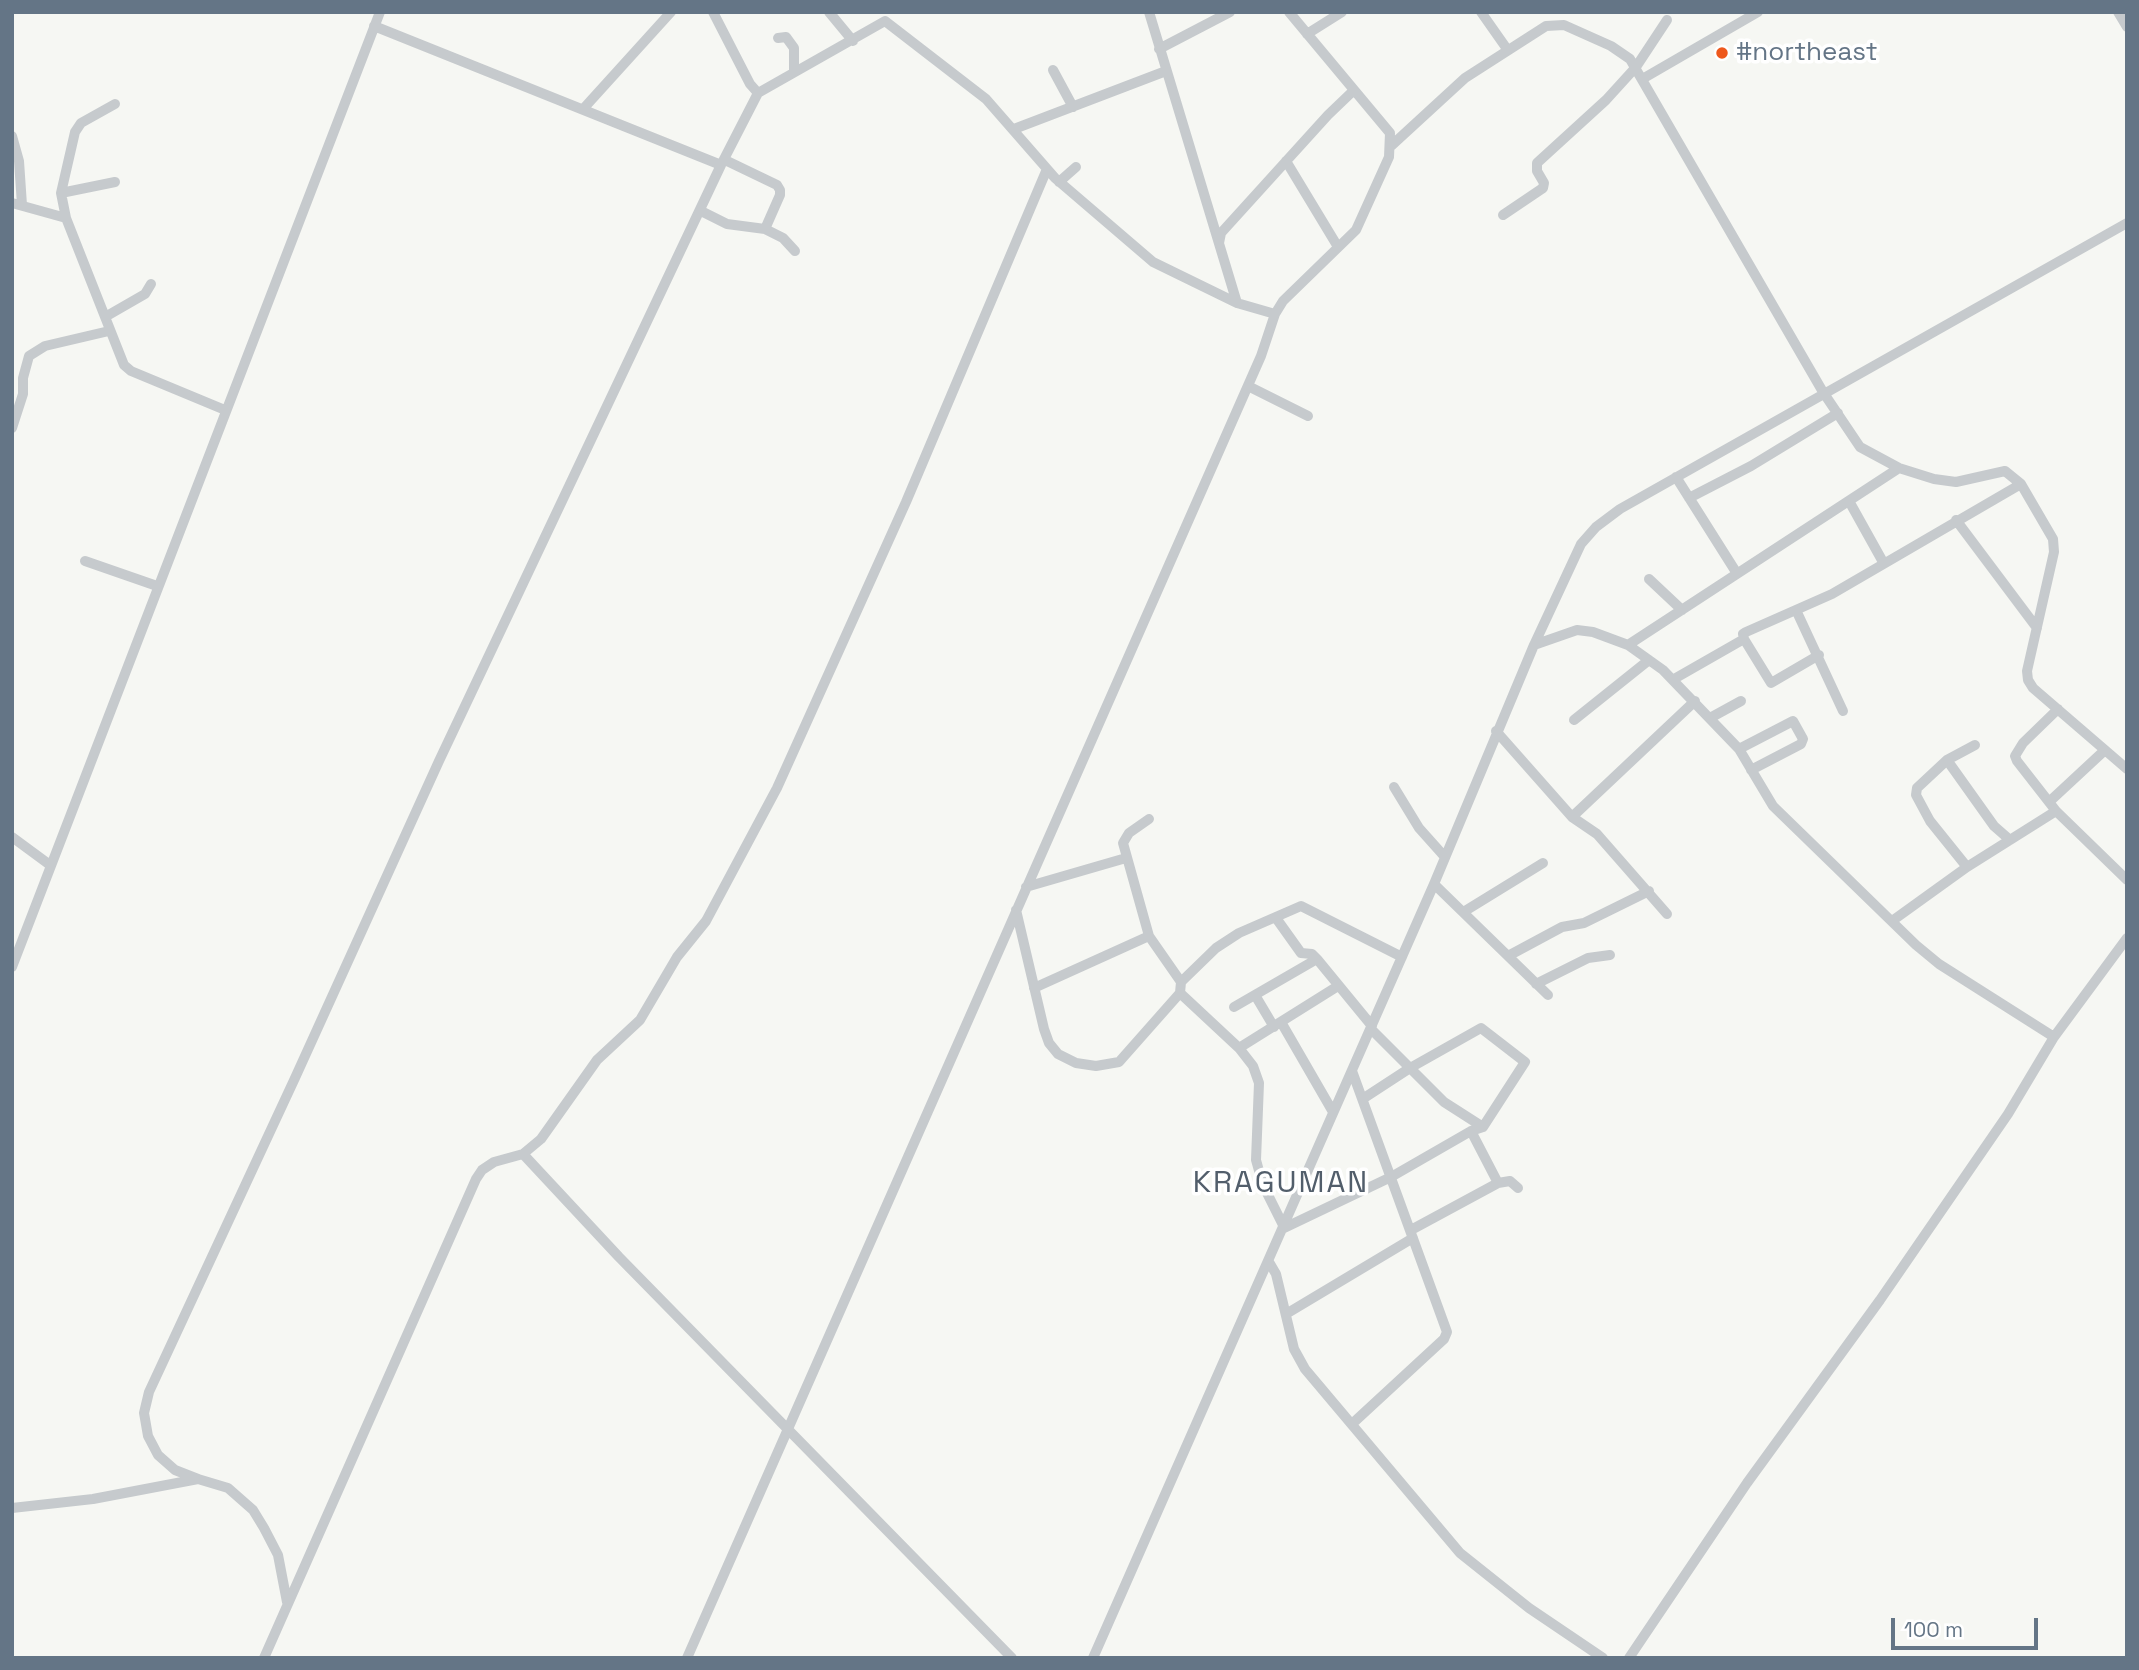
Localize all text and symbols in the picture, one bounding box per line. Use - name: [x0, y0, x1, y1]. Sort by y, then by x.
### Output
- place label: #northeast: [1736, 37, 1878, 69]
- marker: #northeast: [1714, 45, 1730, 61]
- district label: KRAGUMAN: [1194, 1166, 1368, 1202]
- scale bar: [1894, 1604, 2041, 1648]
- text: 100 m: [1904, 1616, 1963, 1643]

